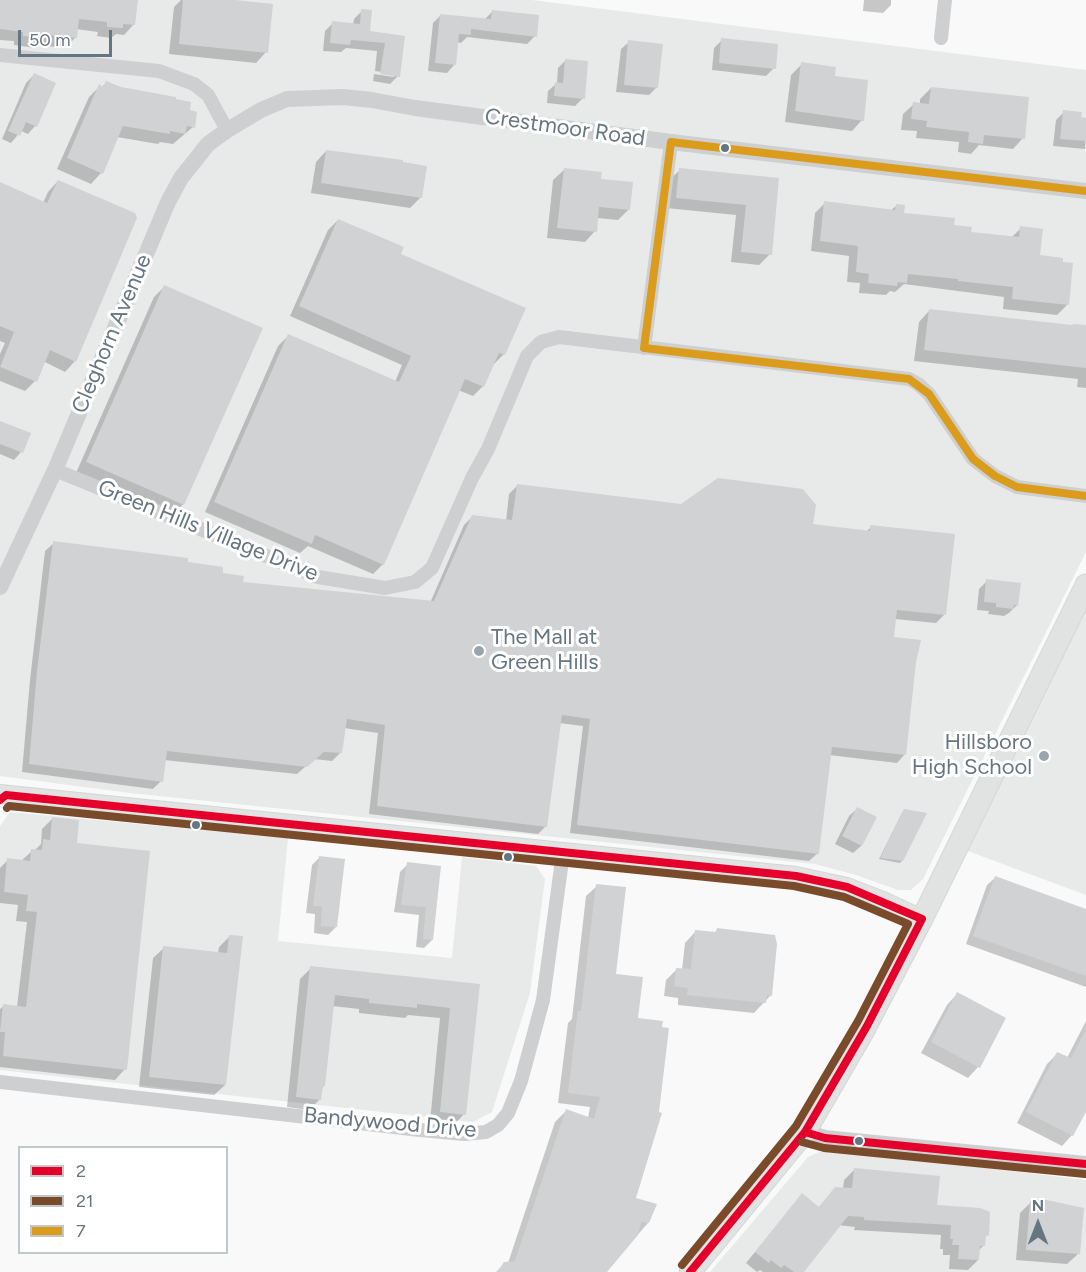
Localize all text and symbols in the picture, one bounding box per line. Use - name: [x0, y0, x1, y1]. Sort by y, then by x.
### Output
- scale bar: [21, 18, 116, 56]
- text: 50 m: [29, 29, 71, 51]
- street label: Crestmoor Road: [483, 104, 647, 152]
- unlabelled marker: [719, 142, 731, 154]
- street label: Cleghorn Avenue: [67, 251, 157, 417]
- street label: Green Hills Village Drive: [94, 475, 322, 587]
- place label: The Mall at Green Hills: [491, 625, 598, 676]
- marker: The Mall at Green Hills: [472, 644, 486, 658]
- place label: Hillsboro High School: [912, 730, 1032, 782]
- marker: Hillsboro High School: [1037, 749, 1051, 763]
- unlabelled marker: [190, 819, 202, 831]
- unlabelled marker: [502, 851, 514, 863]
- street label: Bandywood Drive: [303, 1102, 477, 1144]
- unlabelled marker: [853, 1135, 865, 1147]
- legend: [18, 1146, 228, 1254]
- text: 2: [76, 1160, 86, 1182]
- text: 21: [76, 1190, 94, 1212]
- north arrow: [1008, 1194, 1068, 1254]
- text: N: [1032, 1196, 1044, 1215]
- text: 7: [76, 1220, 86, 1242]

